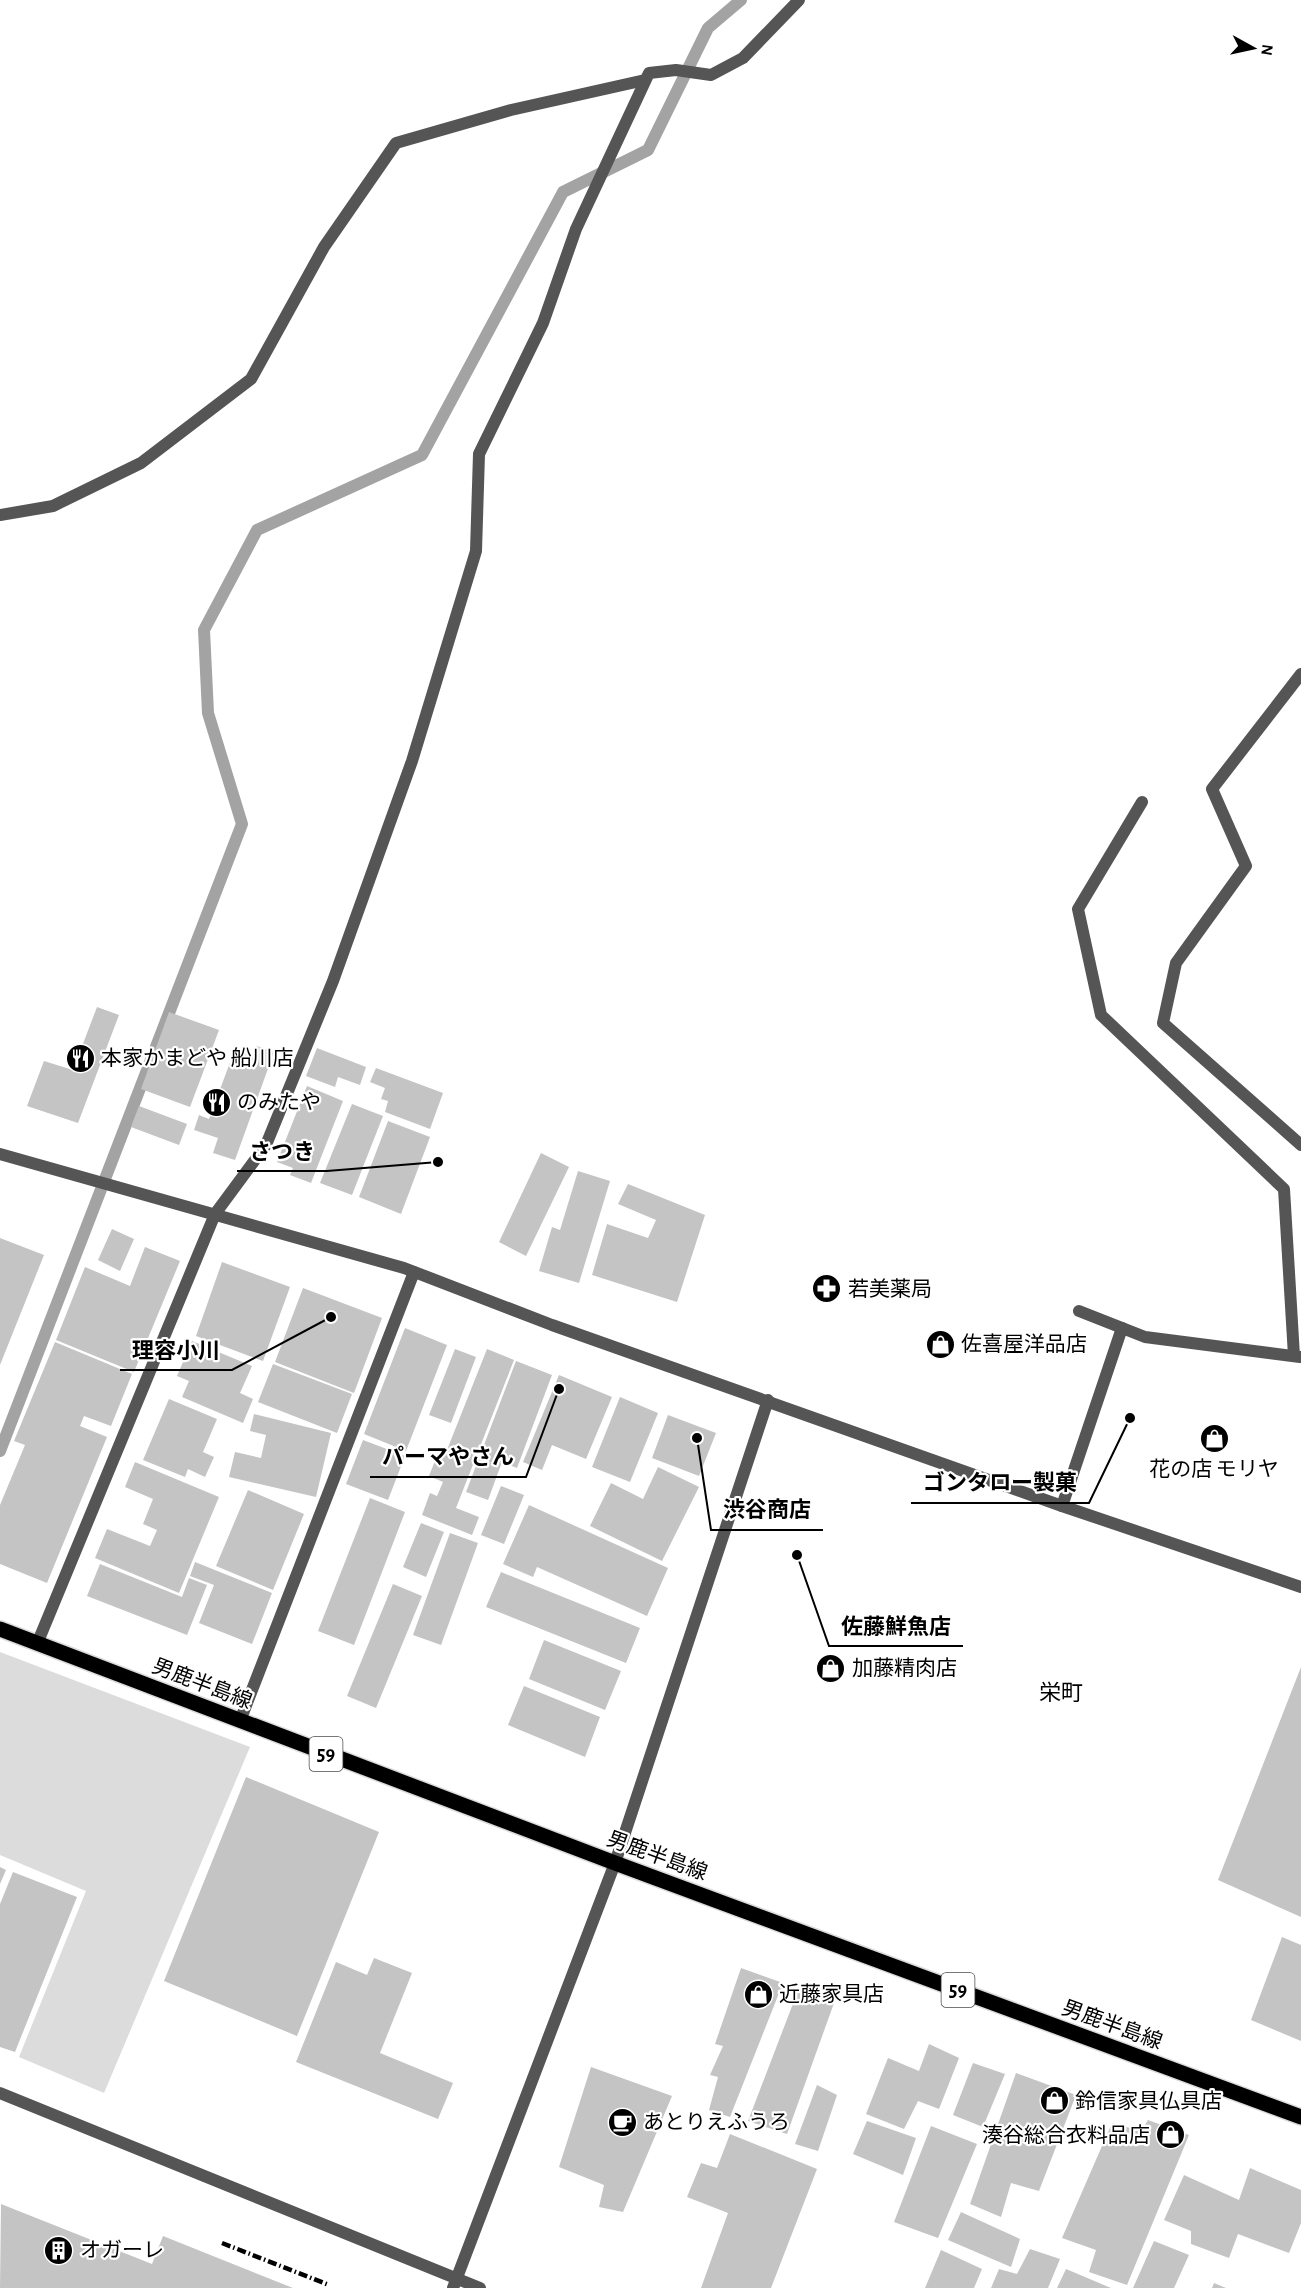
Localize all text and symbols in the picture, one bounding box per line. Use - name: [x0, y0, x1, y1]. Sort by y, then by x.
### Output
- north arrow: [1223, 18, 1283, 78]
- text: N: [1258, 43, 1276, 57]
- restaurant icon: 本家かまどや 船川店: [64, 1042, 96, 1074]
- place label: 本家かまどや 船川店: [101, 1047, 293, 1069]
- restaurant icon: のみたや: [200, 1086, 232, 1118]
- place label: のみたや: [237, 1092, 321, 1113]
- callout: さつき: [237, 1131, 327, 1171]
- text: さつき: [249, 1141, 315, 1163]
- pharmacy icon: 若美薬局: [811, 1273, 843, 1305]
- place label: 若美薬局: [848, 1278, 932, 1300]
- shop icon: 佐喜屋洋品店: [924, 1328, 956, 1360]
- callout: 理容小川: [120, 1330, 232, 1370]
- place label: 佐喜屋洋品店: [961, 1333, 1087, 1355]
- text: 理容小川: [132, 1339, 220, 1362]
- shop icon: 花の店 モリヤ: [1198, 1422, 1230, 1454]
- callout: パーマやさん: [370, 1437, 526, 1477]
- text: パーマやさん: [382, 1445, 514, 1468]
- place label: 花の店 モリヤ: [1149, 1458, 1279, 1480]
- callout: ゴンタロー製菓: [911, 1463, 1089, 1503]
- text: ゴンタロー製菓: [923, 1470, 1077, 1494]
- callout: 渋谷商店: [711, 1490, 823, 1530]
- text: 渋谷商店: [723, 1498, 811, 1521]
- callout: 佐藤鮮魚店: [829, 1606, 963, 1646]
- text: 佐藤鮮魚店: [841, 1615, 951, 1638]
- shop icon: 加藤精肉店: [815, 1652, 847, 1684]
- street label: 男鹿半島線: [149, 1654, 255, 1713]
- place label: 加藤精肉店: [852, 1657, 957, 1679]
- district label: 栄町: [1039, 1681, 1083, 1704]
- road number: 59: [310, 1737, 342, 1771]
- street label: 男鹿半島線: [604, 1827, 710, 1884]
- road number: 59: [942, 1973, 974, 2007]
- shop icon: 近藤家具店: [742, 1978, 774, 2010]
- place label: 近藤家具店: [779, 1983, 884, 2005]
- street label: 男鹿半島線: [1059, 1996, 1165, 2053]
- shop icon: 鈴信家具仏具店: [1038, 2085, 1070, 2117]
- place label: 鈴信家具仏具店: [1075, 2090, 1222, 2112]
- cafe icon: あとりえふうろ: [606, 2106, 638, 2138]
- place label: あとりえふうろ: [643, 2112, 790, 2133]
- shop icon: 湊谷総合衣料品店: [1155, 2119, 1187, 2151]
- place label: 湊谷総合衣料品店: [982, 2124, 1150, 2146]
- building icon: オガーレ: [43, 2234, 75, 2266]
- place label: オガーレ: [80, 2239, 164, 2261]

